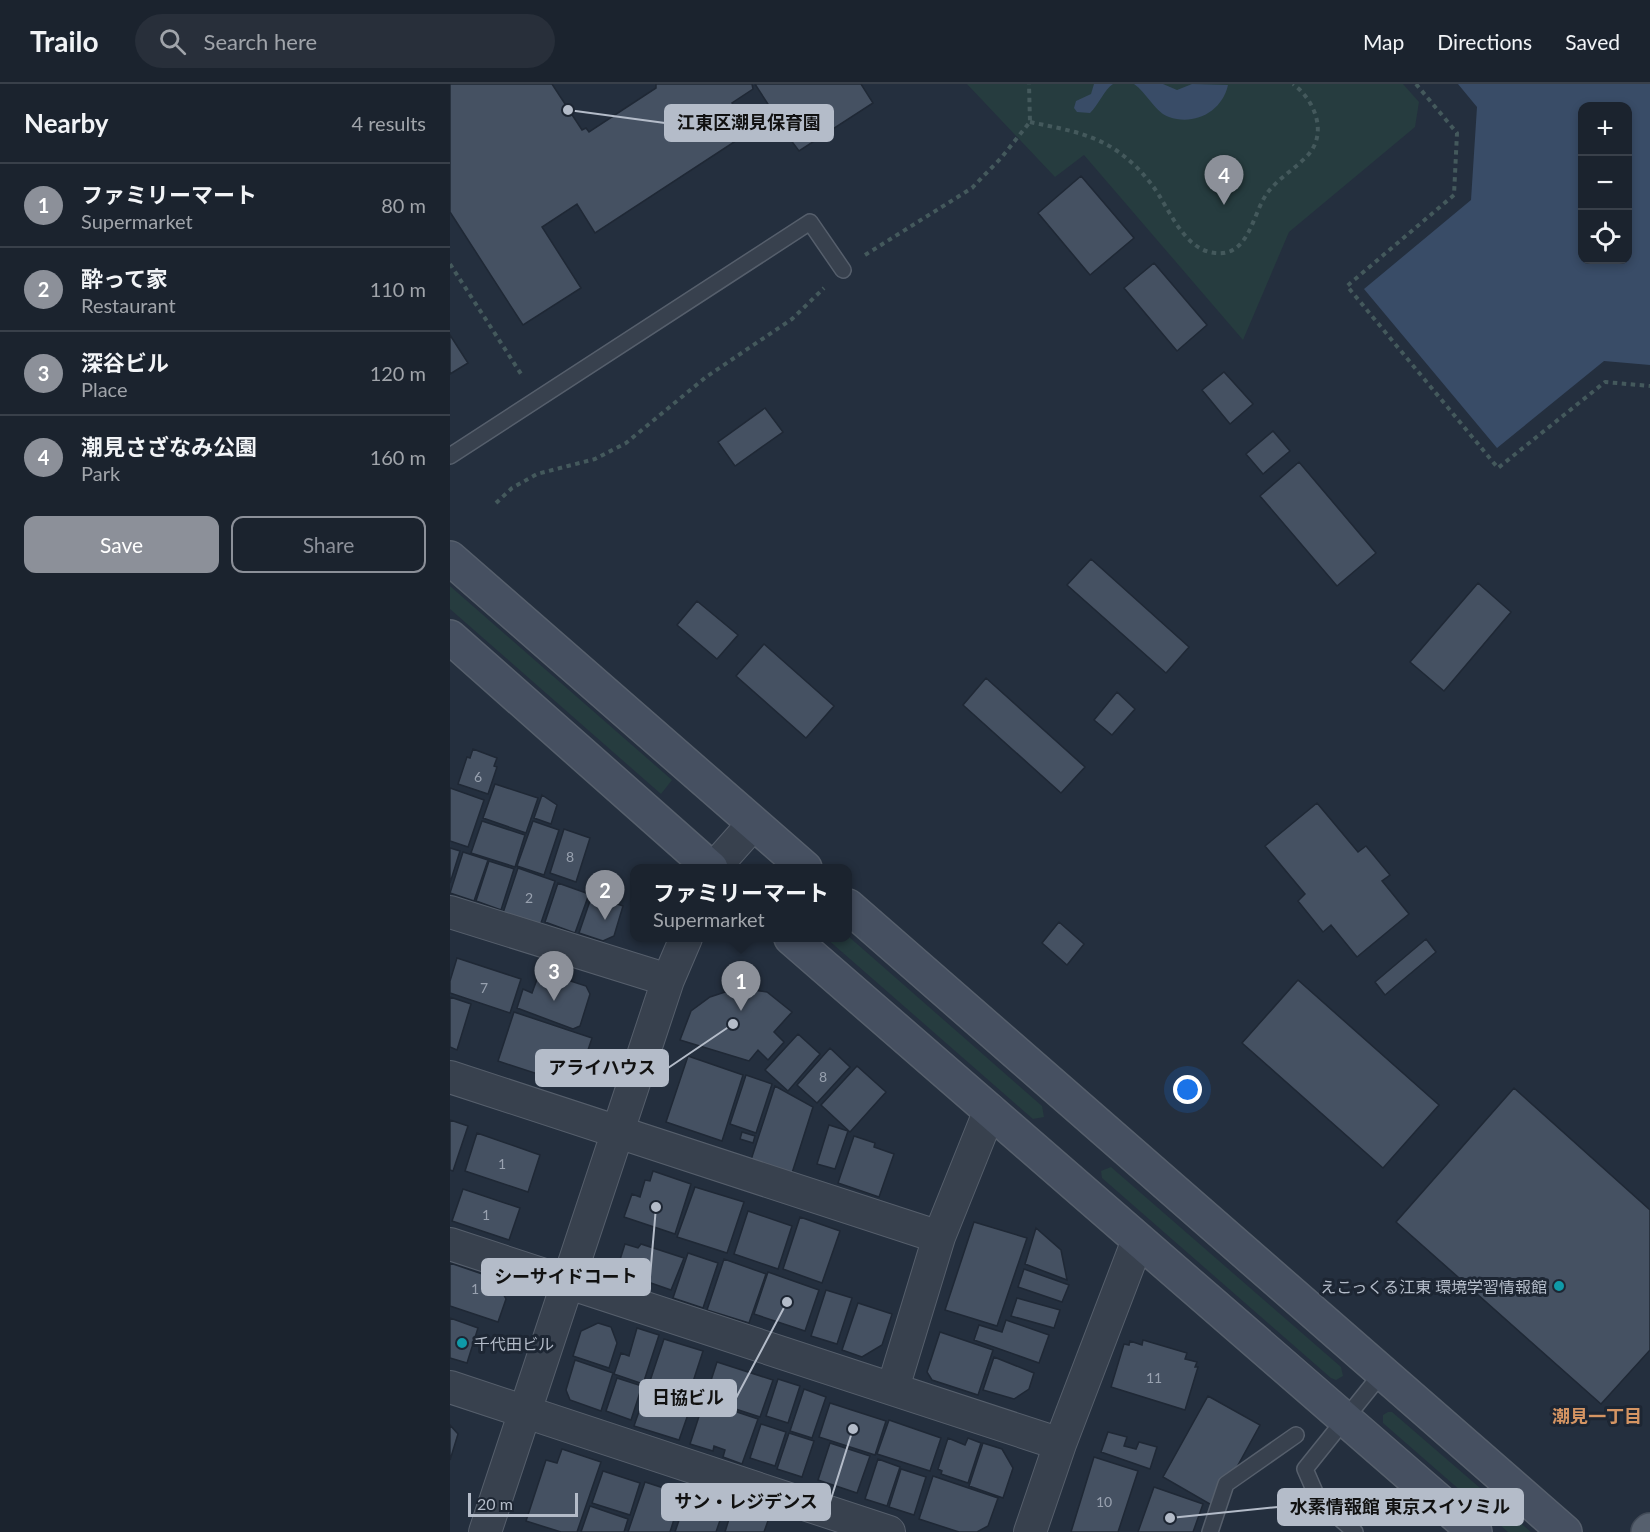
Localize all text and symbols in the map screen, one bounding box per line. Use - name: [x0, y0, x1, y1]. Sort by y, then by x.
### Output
- search box: [135, 14, 555, 68]
- text: Trailo: [30, 24, 99, 58]
- icon: search: [156, 25, 189, 58]
- text: Search here: [204, 28, 317, 55]
- text: Map: [1363, 29, 1404, 54]
- text: Directions: [1437, 29, 1532, 54]
- text: Saved: [1565, 29, 1620, 54]
- map controls: [1578, 102, 1632, 264]
- button: +: [1578, 102, 1632, 156]
- callout: 江東区潮見保育園: [665, 105, 833, 141]
- text: Nearby: [24, 107, 109, 139]
- text: 4 results: [351, 111, 426, 135]
- text: 江東区潮見保育園: [677, 111, 821, 133]
- pin: 4: [1204, 156, 1244, 205]
- button: −: [1578, 156, 1632, 210]
- text: ファミリーマート: [81, 181, 257, 208]
- text: 1: [38, 193, 49, 217]
- text: 80 m: [381, 193, 426, 217]
- text: Supermarket: [81, 209, 193, 233]
- button: locate: [1578, 210, 1632, 264]
- text: 酔って家: [81, 265, 168, 292]
- text: 2: [38, 277, 49, 301]
- text: 110 m: [370, 277, 426, 301]
- text: Restaurant: [81, 293, 176, 317]
- text: 深谷ビル: [81, 349, 169, 376]
- text: 3: [38, 361, 49, 385]
- text: 120 m: [370, 361, 426, 385]
- text: Place: [81, 377, 128, 401]
- text: 潮見さざなみ公園: [81, 433, 257, 460]
- text: 4: [38, 445, 49, 469]
- text: 160 m: [370, 445, 426, 469]
- text: Park: [81, 461, 120, 485]
- button: Save: [24, 516, 219, 573]
- button: Share: [231, 516, 426, 573]
- house number: 6: [474, 768, 482, 785]
- house number: 8: [566, 848, 574, 865]
- popup: [630, 864, 852, 942]
- pin: 2: [586, 870, 624, 920]
- text: ファミリーマート: [653, 879, 829, 906]
- house number: 2: [525, 889, 533, 906]
- text: Supermarket: [653, 907, 765, 931]
- pin: 3: [534, 952, 574, 1001]
- pin: 1: [722, 962, 760, 1011]
- house number: 7: [480, 979, 488, 996]
- callout: アライハウス: [536, 1050, 668, 1086]
- text: アライハウス: [548, 1056, 656, 1078]
- house number: 8: [819, 1068, 827, 1085]
- your location: [1173, 1075, 1202, 1104]
- house number: 1: [498, 1155, 506, 1172]
- house number: 1: [482, 1206, 490, 1223]
- callout: シーサイドコート: [482, 1259, 650, 1295]
- text: シーサイドコート: [494, 1265, 638, 1287]
- place label: えこっくる江東 環境学習情報館: [1320, 1277, 1547, 1296]
- marker: えこっくる江東 環境学習情報館: [1552, 1279, 1566, 1293]
- house number: 1: [471, 1280, 479, 1297]
- place label: 千代田ビル: [474, 1334, 554, 1353]
- marker: 千代田ビル: [455, 1336, 469, 1350]
- house number: 11: [1146, 1369, 1162, 1386]
- callout: 日協ビル: [640, 1380, 736, 1416]
- text: 日協ビル: [652, 1386, 724, 1408]
- district label: 潮見一丁目: [1552, 1405, 1642, 1427]
- callout: サン・レジデンス: [662, 1484, 830, 1520]
- callout: 水素情報館 東京スイソミル: [1278, 1489, 1523, 1525]
- scale bar: [468, 1490, 578, 1518]
- text: サン・レジデンス: [674, 1490, 818, 1512]
- house number: 10: [1096, 1493, 1112, 1510]
- text: 20 m: [477, 1494, 513, 1513]
- text: 水素情報館 東京スイソミル: [1290, 1495, 1510, 1517]

